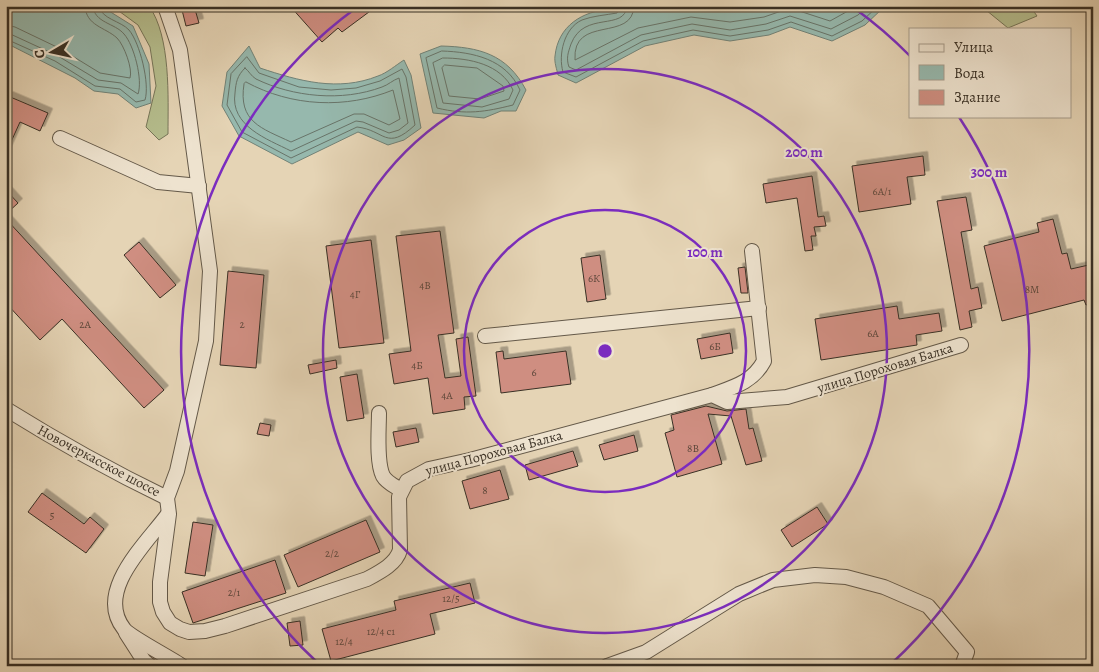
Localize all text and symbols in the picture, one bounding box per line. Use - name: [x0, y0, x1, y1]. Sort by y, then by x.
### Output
- north arrow: [28, 28, 78, 78]
- legend: [909, 28, 1072, 118]
- text: Улица: [954, 37, 993, 57]
- text: С: [30, 48, 50, 60]
- text: Вода: [954, 63, 985, 83]
- text: Здание: [954, 87, 1001, 107]
- text: 200 m: [785, 142, 823, 162]
- text: 300 m: [971, 162, 1008, 182]
- house number: 6А/1: [873, 184, 892, 199]
- text: 100 m: [687, 242, 723, 262]
- house number: 6К: [588, 271, 600, 286]
- house number: 4В: [419, 278, 431, 293]
- house number: 8М: [1025, 282, 1039, 297]
- house number: 4Г: [350, 287, 361, 302]
- house number: 2А: [79, 317, 91, 332]
- house number: 2: [239, 317, 245, 332]
- house number: 6А: [867, 326, 879, 341]
- street label: улица Пороховая Балка: [814, 338, 956, 398]
- house number: 6Б: [709, 339, 721, 354]
- centre of rings: [596, 342, 614, 360]
- house number: 4Б: [411, 358, 423, 373]
- house number: 6: [531, 365, 537, 380]
- house number: 4А: [441, 388, 453, 403]
- street label: Новочеркасское шоссе: [34, 421, 164, 501]
- street label: улица Пороховая Балка: [423, 425, 565, 481]
- house number: 8В: [687, 441, 699, 456]
- house number: 8: [482, 483, 488, 498]
- house number: 5: [50, 508, 55, 523]
- house number: 2/2: [325, 546, 339, 561]
- house number: 2/1: [228, 585, 241, 600]
- house number: 12/5: [442, 591, 460, 606]
- house number: 12/4 с1: [367, 624, 395, 639]
- house number: 12/4: [335, 634, 353, 649]

